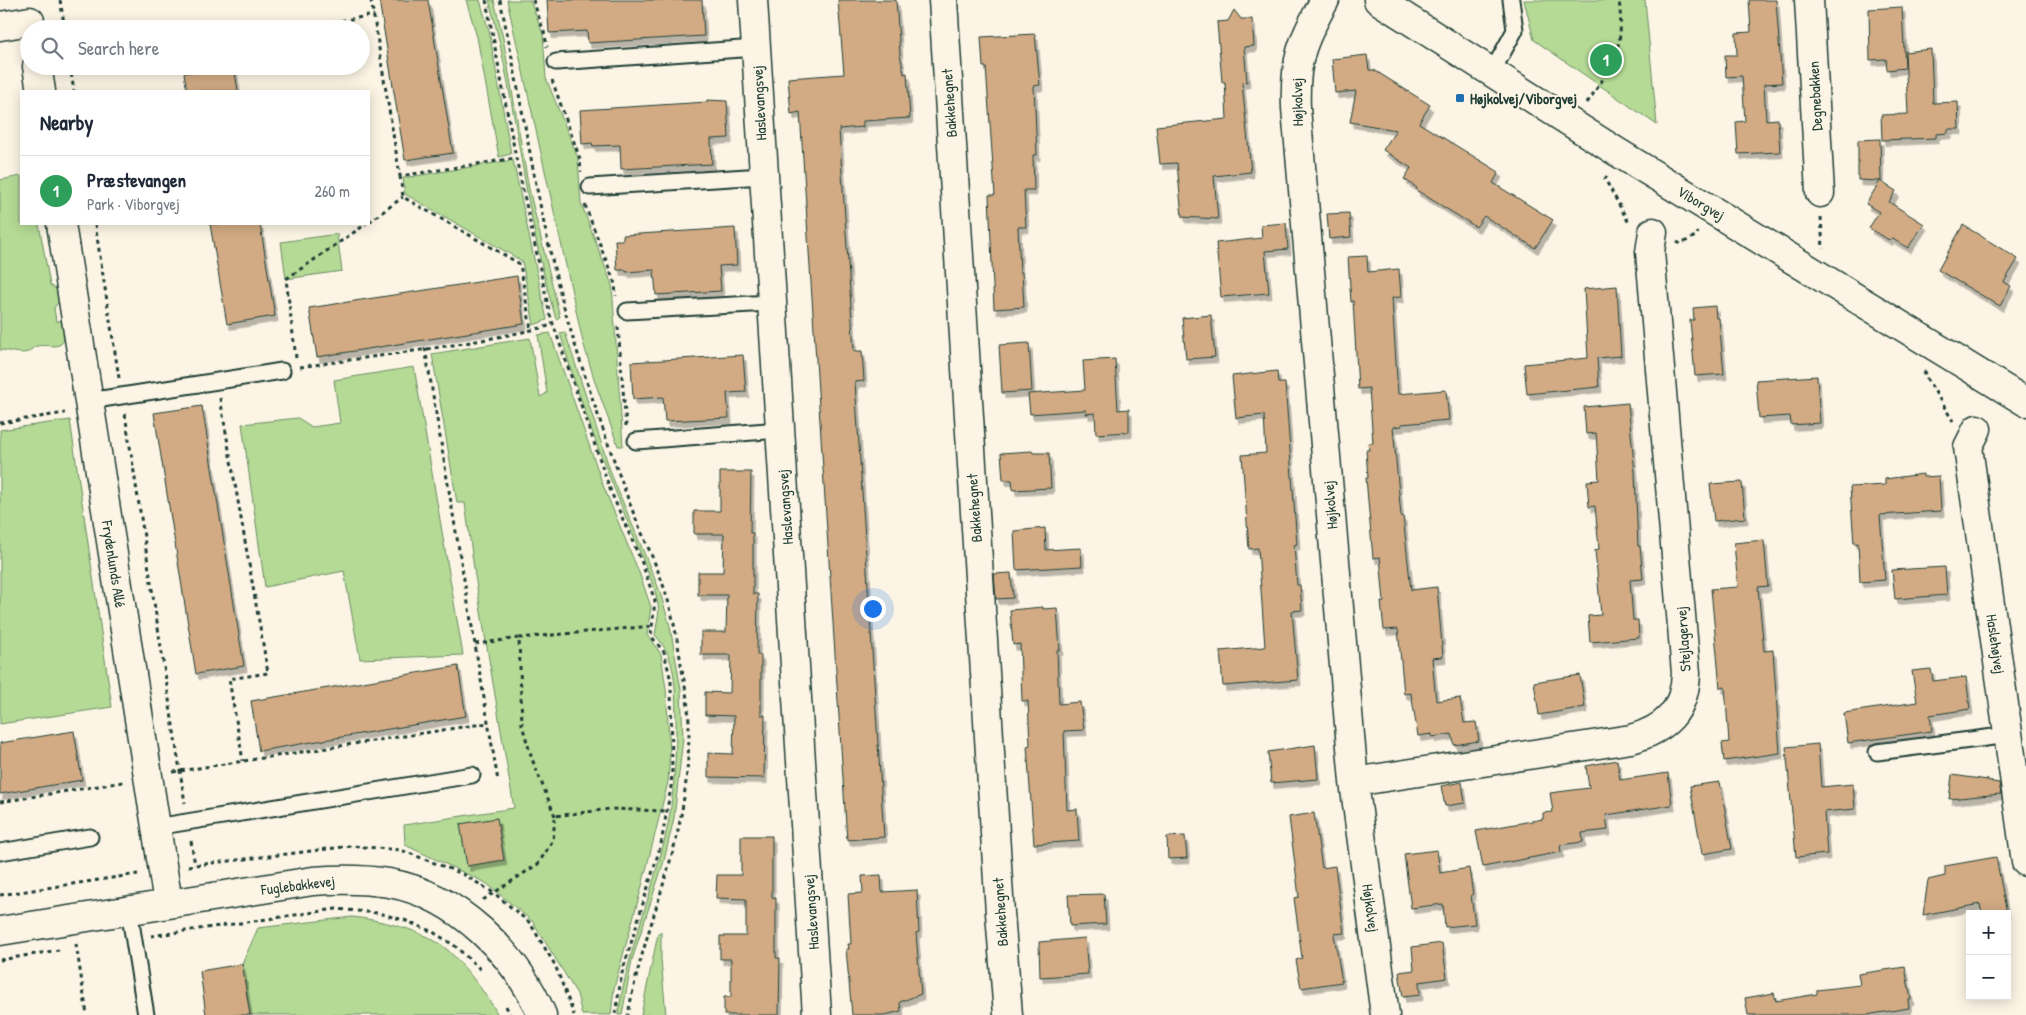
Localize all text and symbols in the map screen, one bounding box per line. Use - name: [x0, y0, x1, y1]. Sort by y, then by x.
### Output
- search box: [20, 20, 370, 75]
- icon: search: [38, 34, 66, 62]
- text: Search here: [78, 35, 159, 61]
- pin: 1: [1590, 41, 1622, 79]
- street label: Degnebakken: [1803, 60, 1827, 131]
- street label: Haslevangsvej: [747, 65, 771, 141]
- street label: Bakkehegnet: [936, 67, 962, 138]
- street label: Højkolvej: [1286, 78, 1308, 126]
- place label: Højkolvej/Viborgvej: [1470, 88, 1577, 110]
- marker: Højkolvej/Viborgvej: [1454, 92, 1466, 104]
- text: Nearby: [40, 108, 93, 137]
- text: Præstevangen: [87, 167, 186, 193]
- text: 1: [53, 180, 59, 202]
- text: 260 m: [314, 180, 350, 202]
- street label: Viborgvej: [1673, 181, 1729, 225]
- text: Park · Viborgvej: [87, 193, 180, 215]
- street label: Haslevangsvej: [772, 469, 798, 545]
- street label: Bakkehegnet: [961, 472, 987, 543]
- street label: Højkolvej: [1317, 480, 1343, 530]
- street label: Frydenlunds Allé: [97, 518, 131, 609]
- your location: [860, 596, 886, 622]
- street label: Stejlagervej: [1670, 606, 1696, 672]
- street label: Haslehøjvej: [1981, 613, 2011, 675]
- street label: Fuglebakkevej: [259, 870, 336, 900]
- street label: Haslevangsvej: [798, 874, 824, 950]
- street label: Bakkehegnet: [987, 876, 1013, 947]
- street label: Højkolvej: [1357, 882, 1385, 934]
- map controls: [1966, 910, 2011, 1000]
- button: +: [1966, 910, 2011, 955]
- button: −: [1966, 955, 2011, 1000]

